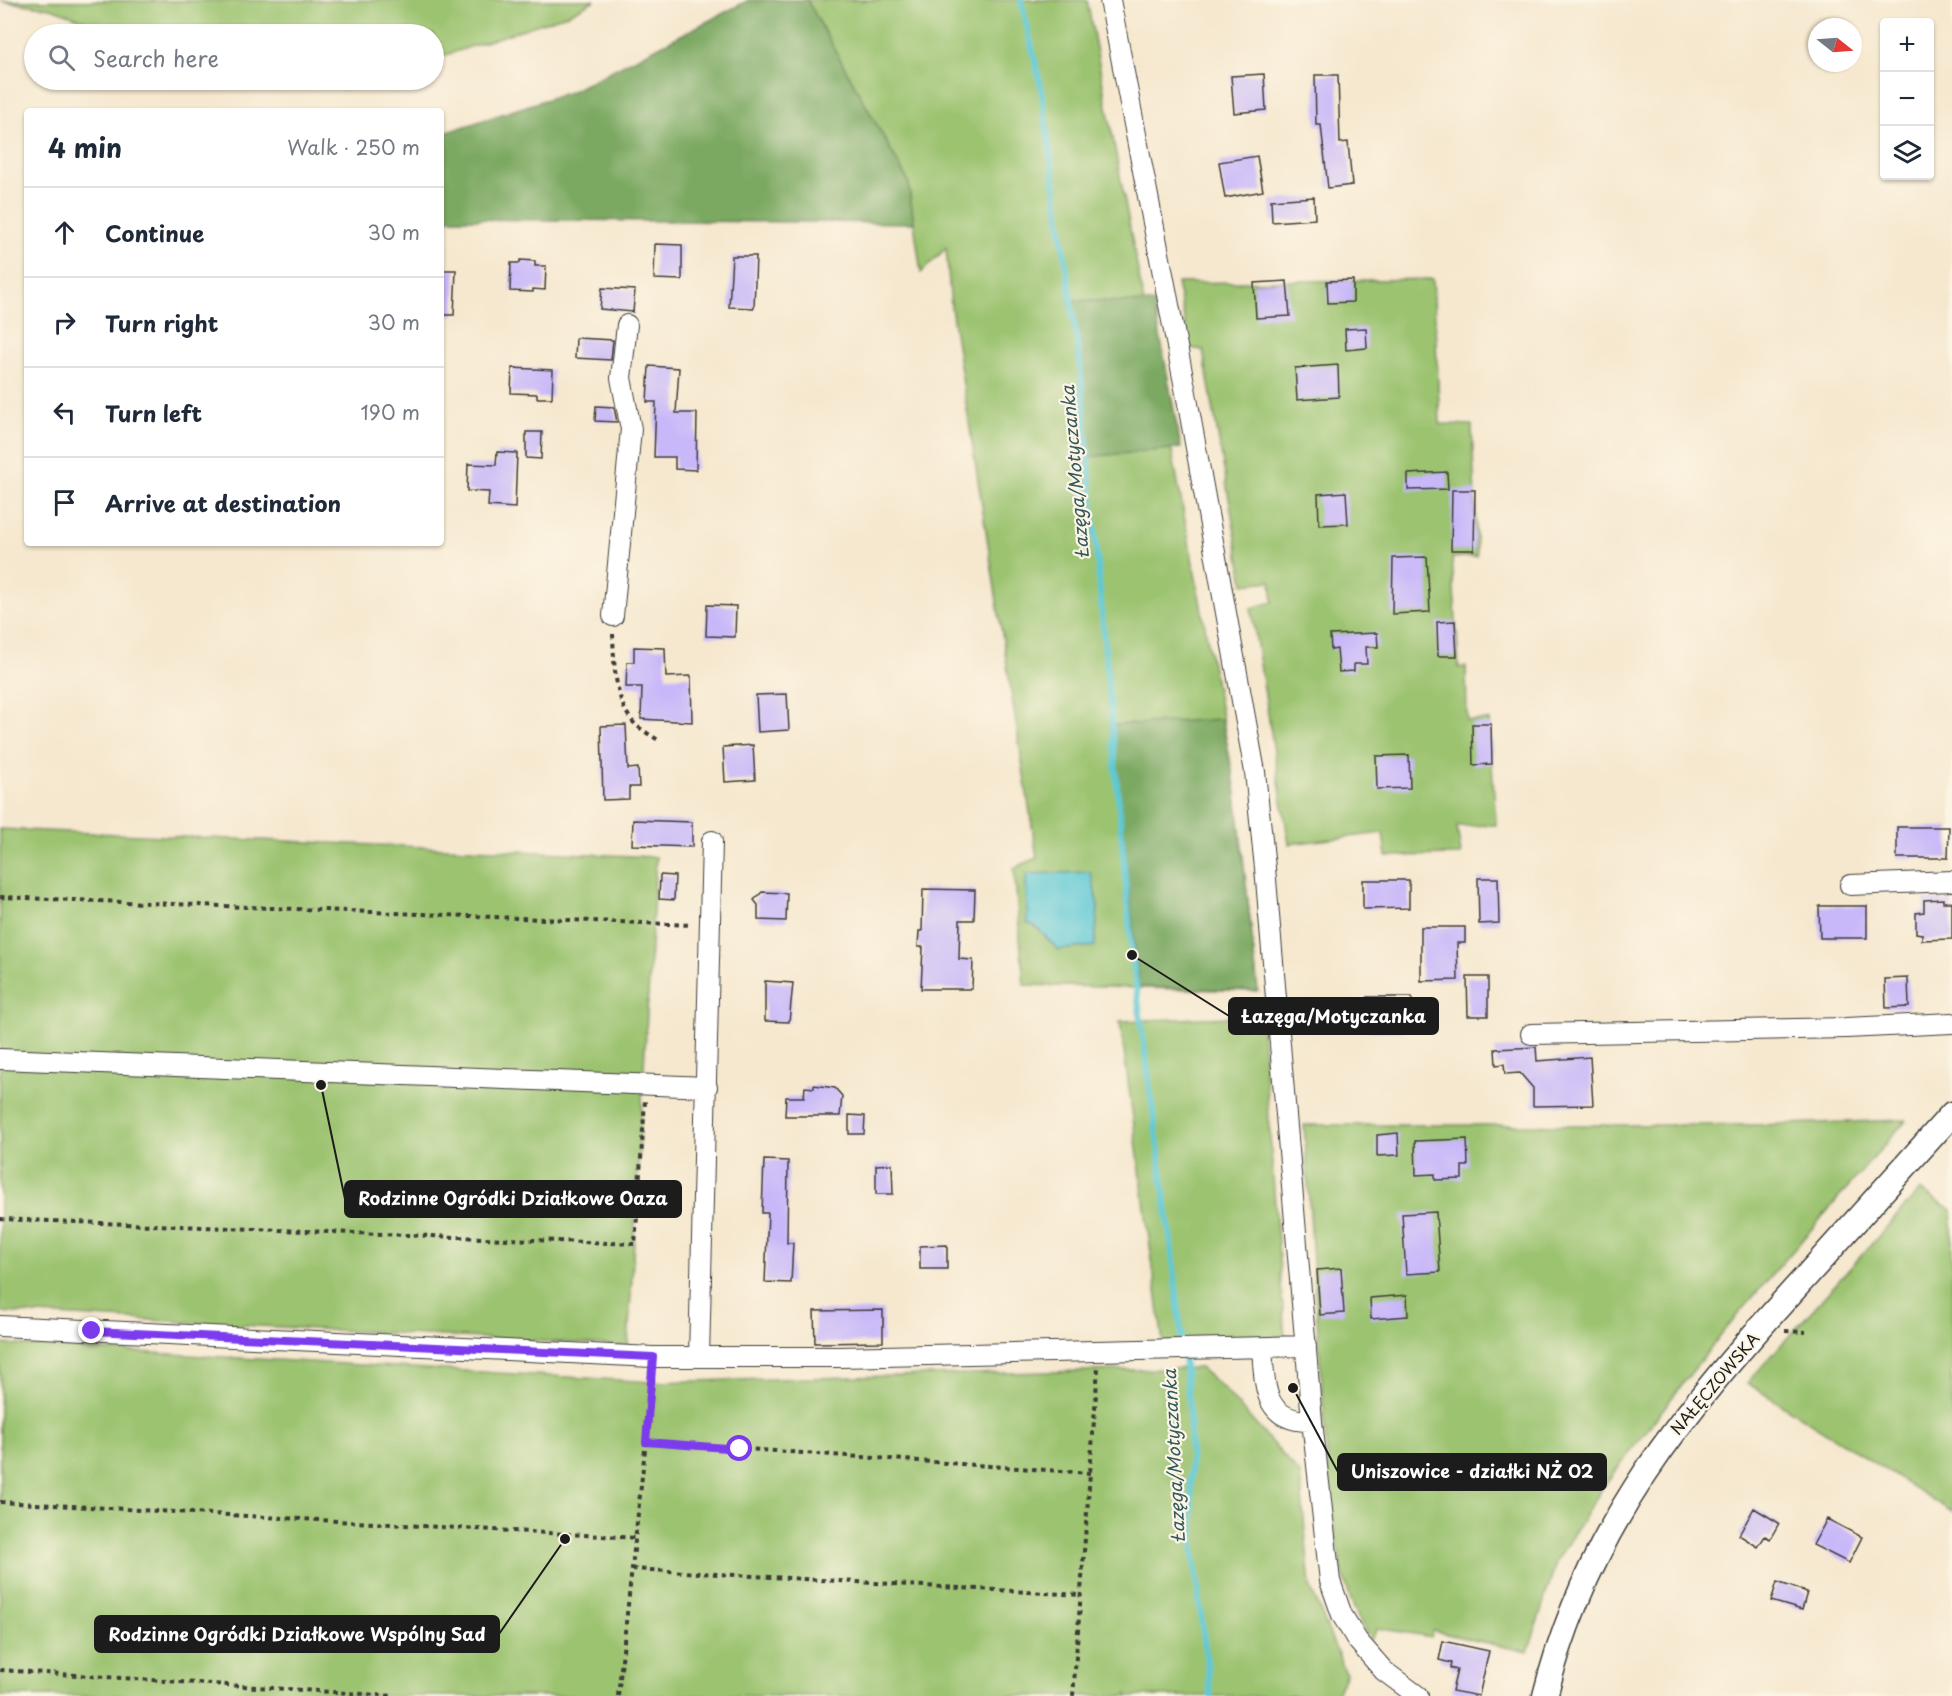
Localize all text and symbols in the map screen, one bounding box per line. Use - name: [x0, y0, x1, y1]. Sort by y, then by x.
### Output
- north arrow: [1808, 18, 1862, 72]
- map controls: [1880, 18, 1934, 180]
- button: +: [1880, 18, 1934, 72]
- search box: [24, 24, 444, 90]
- icon: search: [45, 41, 78, 74]
- text: Search here: [93, 41, 219, 74]
- button: −: [1880, 72, 1934, 126]
- button: layers: [1880, 126, 1934, 180]
- text: 4 min: [48, 128, 122, 167]
- text: Walk · 250 m: [287, 132, 420, 162]
- icon: ahead: [48, 216, 81, 249]
- text: Continue: [105, 216, 204, 249]
- text: 30 m: [367, 217, 420, 247]
- icon: right: [48, 306, 81, 339]
- text: Turn right: [105, 306, 218, 339]
- text: 30 m: [367, 307, 420, 337]
- water label: Łazęga/Motyczanka: [1053, 384, 1095, 560]
- icon: left: [48, 396, 81, 429]
- text: Turn left: [105, 396, 202, 429]
- text: 190 m: [361, 397, 420, 427]
- icon: arrive: [48, 486, 81, 519]
- text: Arrive at destination: [105, 486, 341, 519]
- callout: Łazęga/Motyczanka: [1229, 998, 1438, 1034]
- text: Łazęga/Motyczanka: [1241, 1002, 1426, 1029]
- callout: Rodzinne Ogródki Działkowe Oaza: [345, 1181, 681, 1217]
- text: Rodzinne Ogródki Działkowe Oaza: [358, 1184, 668, 1211]
- route end: [78, 1317, 104, 1343]
- street label: NAŁĘCZOWSKA: [1664, 1327, 1764, 1439]
- water label: Łazęga/Motyczanka: [1155, 1368, 1191, 1543]
- route start: [726, 1435, 752, 1461]
- callout: Uniszowice - działki NŻ 02: [1338, 1454, 1606, 1490]
- text: Uniszowice - działki NŻ 02: [1351, 1457, 1594, 1484]
- callout: Rodzinne Ogródki Działkowe Wspólny Sad: [95, 1616, 499, 1652]
- text: Rodzinne Ogródki Działkowe Wspólny Sad: [109, 1620, 485, 1647]

